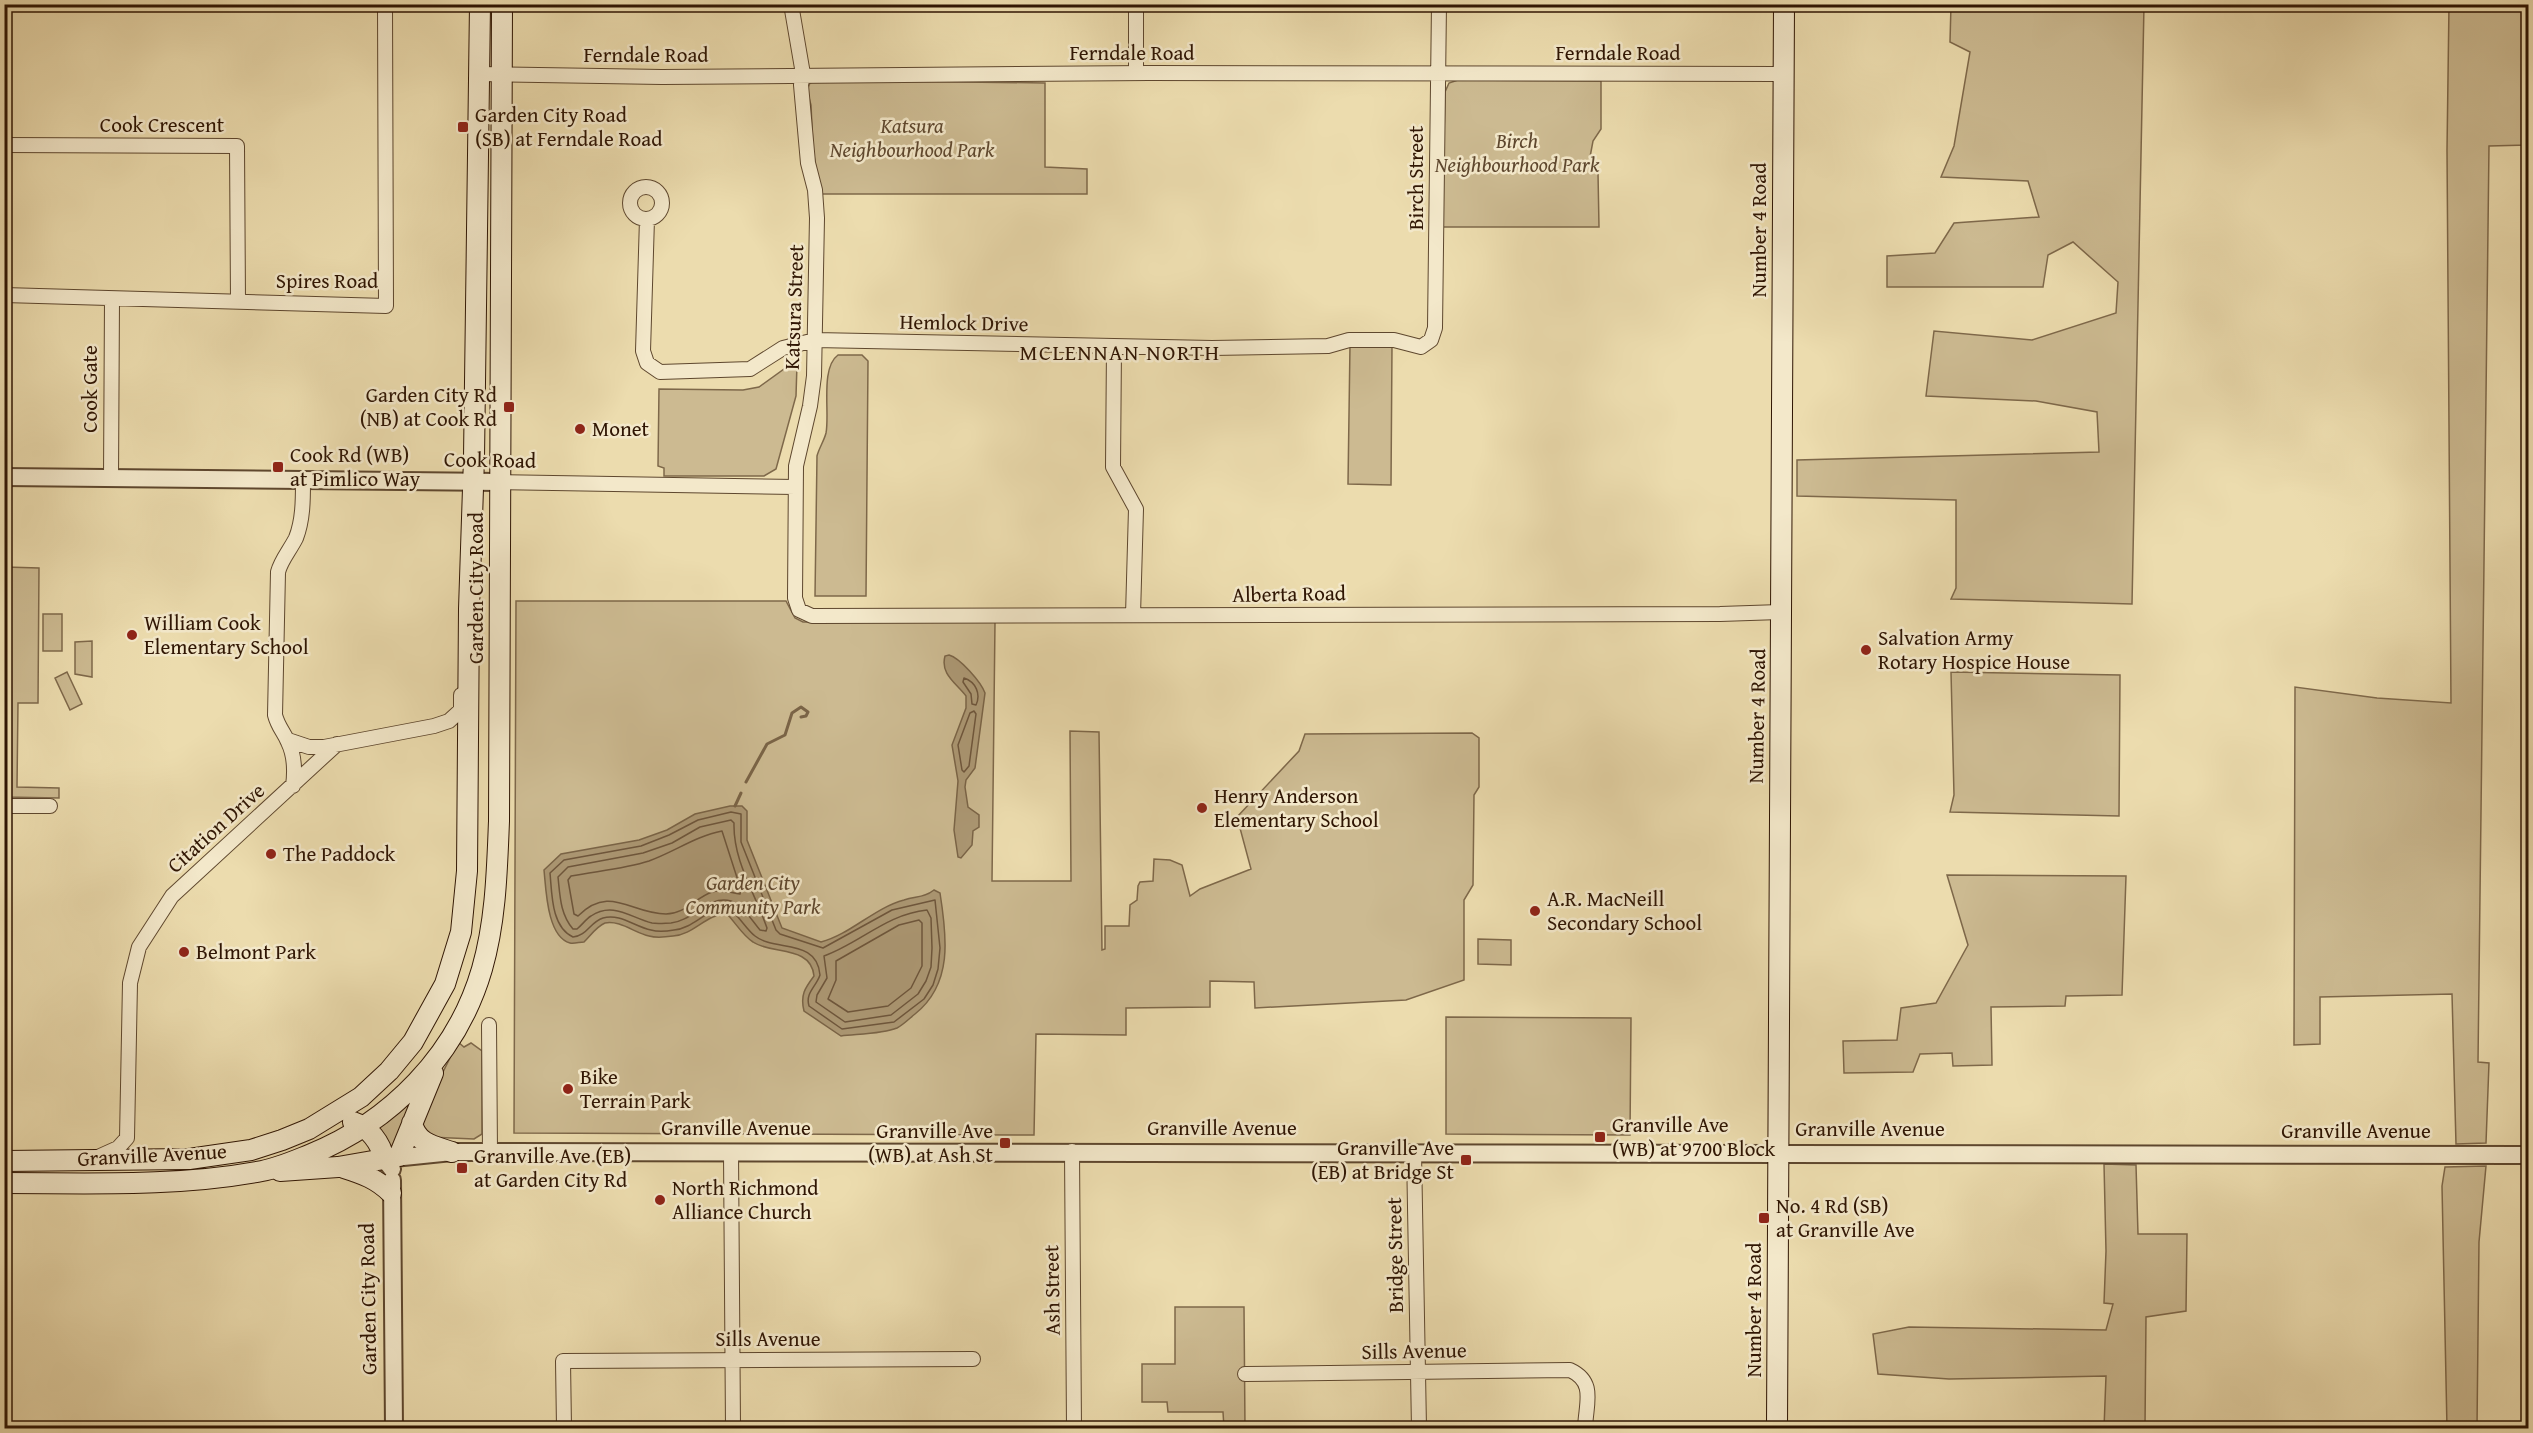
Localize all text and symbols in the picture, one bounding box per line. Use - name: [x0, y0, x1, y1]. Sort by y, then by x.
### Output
- street label: Ferndale Road: [1069, 37, 1195, 68]
- street label: Ferndale Road: [1555, 37, 1681, 68]
- street label: Ferndale Road: [583, 39, 709, 70]
- place label: Garden City Road (SB) at Ferndale Road: [475, 99, 663, 154]
- street label: Cook Crescent: [100, 109, 225, 140]
- park label: Katsura Neighbourhood Park: [829, 110, 995, 165]
- marker: Garden City Road (SB) at Ferndale Road: [456, 120, 470, 134]
- street label: Birch Street: [1400, 125, 1431, 230]
- park label: Birch Neighbourhood Park: [1434, 125, 1600, 180]
- street label: Number 4 Road: [1743, 162, 1774, 297]
- street label: Katsura Street: [776, 243, 811, 370]
- street label: Spires Road: [276, 265, 379, 296]
- street label: Hemlock Drive: [899, 306, 1029, 339]
- district label: MCLENNAN NORTH: [1019, 336, 1221, 368]
- street label: Cook Gate: [74, 345, 105, 433]
- place label: Garden City Rd (NB) at Cook Rd: [360, 379, 498, 434]
- marker: Garden City Rd (NB) at Cook Rd: [502, 400, 516, 414]
- place label: Monet: [592, 413, 650, 444]
- marker: Monet: [573, 422, 587, 436]
- place label: Cook Rd (WB) at Pimlico Way: [290, 439, 421, 494]
- street label: Cook Road: [444, 443, 537, 476]
- marker: Cook Rd (WB) at Pimlico Way: [271, 460, 285, 474]
- street label: Garden City Road: [460, 511, 491, 664]
- street label: Alberta Road: [1232, 577, 1347, 610]
- place label: William Cook Elementary School: [144, 607, 309, 662]
- place label: Salvation Army Rotary Hospice House: [1878, 622, 2070, 677]
- marker: William Cook Elementary School: [125, 628, 139, 642]
- marker: Salvation Army Rotary Hospice House: [1859, 643, 1873, 657]
- street label: Number 4 Road: [1740, 647, 1773, 784]
- street label: Citation Drive: [160, 775, 272, 880]
- place label: Henry Anderson Elementary School: [1214, 780, 1379, 835]
- marker: Henry Anderson Elementary School: [1195, 801, 1209, 815]
- place label: The Paddock: [283, 838, 395, 869]
- marker: The Paddock: [264, 847, 278, 861]
- park label: Garden City Community Park: [686, 867, 821, 922]
- place label: A.R. MacNeill Secondary School: [1547, 883, 1702, 938]
- marker: A.R. MacNeill Secondary School: [1528, 904, 1542, 918]
- place label: Belmont Park: [196, 936, 316, 967]
- marker: Belmont Park: [177, 945, 191, 959]
- place label: Bike Terrain Park: [580, 1061, 691, 1116]
- marker: Bike Terrain Park: [561, 1082, 575, 1096]
- place label: Granville Ave (WB) at 9700 Block: [1612, 1109, 1775, 1164]
- street label: Granville Avenue: [661, 1112, 811, 1143]
- street label: Granville Avenue: [1147, 1112, 1297, 1143]
- street label: Granville Avenue: [1795, 1113, 1945, 1144]
- place label: Granville Ave (WB) at Ash St: [868, 1115, 994, 1170]
- street label: Granville Avenue: [2281, 1115, 2431, 1146]
- marker: Granville Ave (WB) at 9700 Block: [1593, 1130, 1607, 1144]
- place label: Granville Ave (EB) at Bridge St: [1311, 1132, 1455, 1187]
- street label: Granville Avenue: [76, 1135, 228, 1174]
- marker: Granville Ave (WB) at Ash St: [998, 1136, 1012, 1150]
- place label: Granville Ave (EB) at Garden City Rd: [474, 1140, 631, 1195]
- marker: Granville Ave (EB) at Bridge St: [1459, 1153, 1473, 1167]
- marker: Granville Ave (EB) at Garden City Rd: [455, 1161, 469, 1175]
- place label: North Richmond Alliance Church: [672, 1172, 819, 1227]
- place label: No. 4 Rd (SB) at Granville Ave: [1776, 1190, 1915, 1245]
- marker: North Richmond Alliance Church: [653, 1193, 667, 1207]
- street label: Bridge Street: [1378, 1196, 1411, 1313]
- marker: No. 4 Rd (SB) at Granville Ave: [1757, 1211, 1771, 1225]
- street label: Garden City Road: [351, 1222, 384, 1375]
- street label: Number 4 Road: [1738, 1242, 1769, 1377]
- street label: Ash Street: [1035, 1244, 1068, 1336]
- street label: Sills Avenue: [715, 1323, 821, 1354]
- street label: Sills Avenue: [1361, 1334, 1467, 1367]

